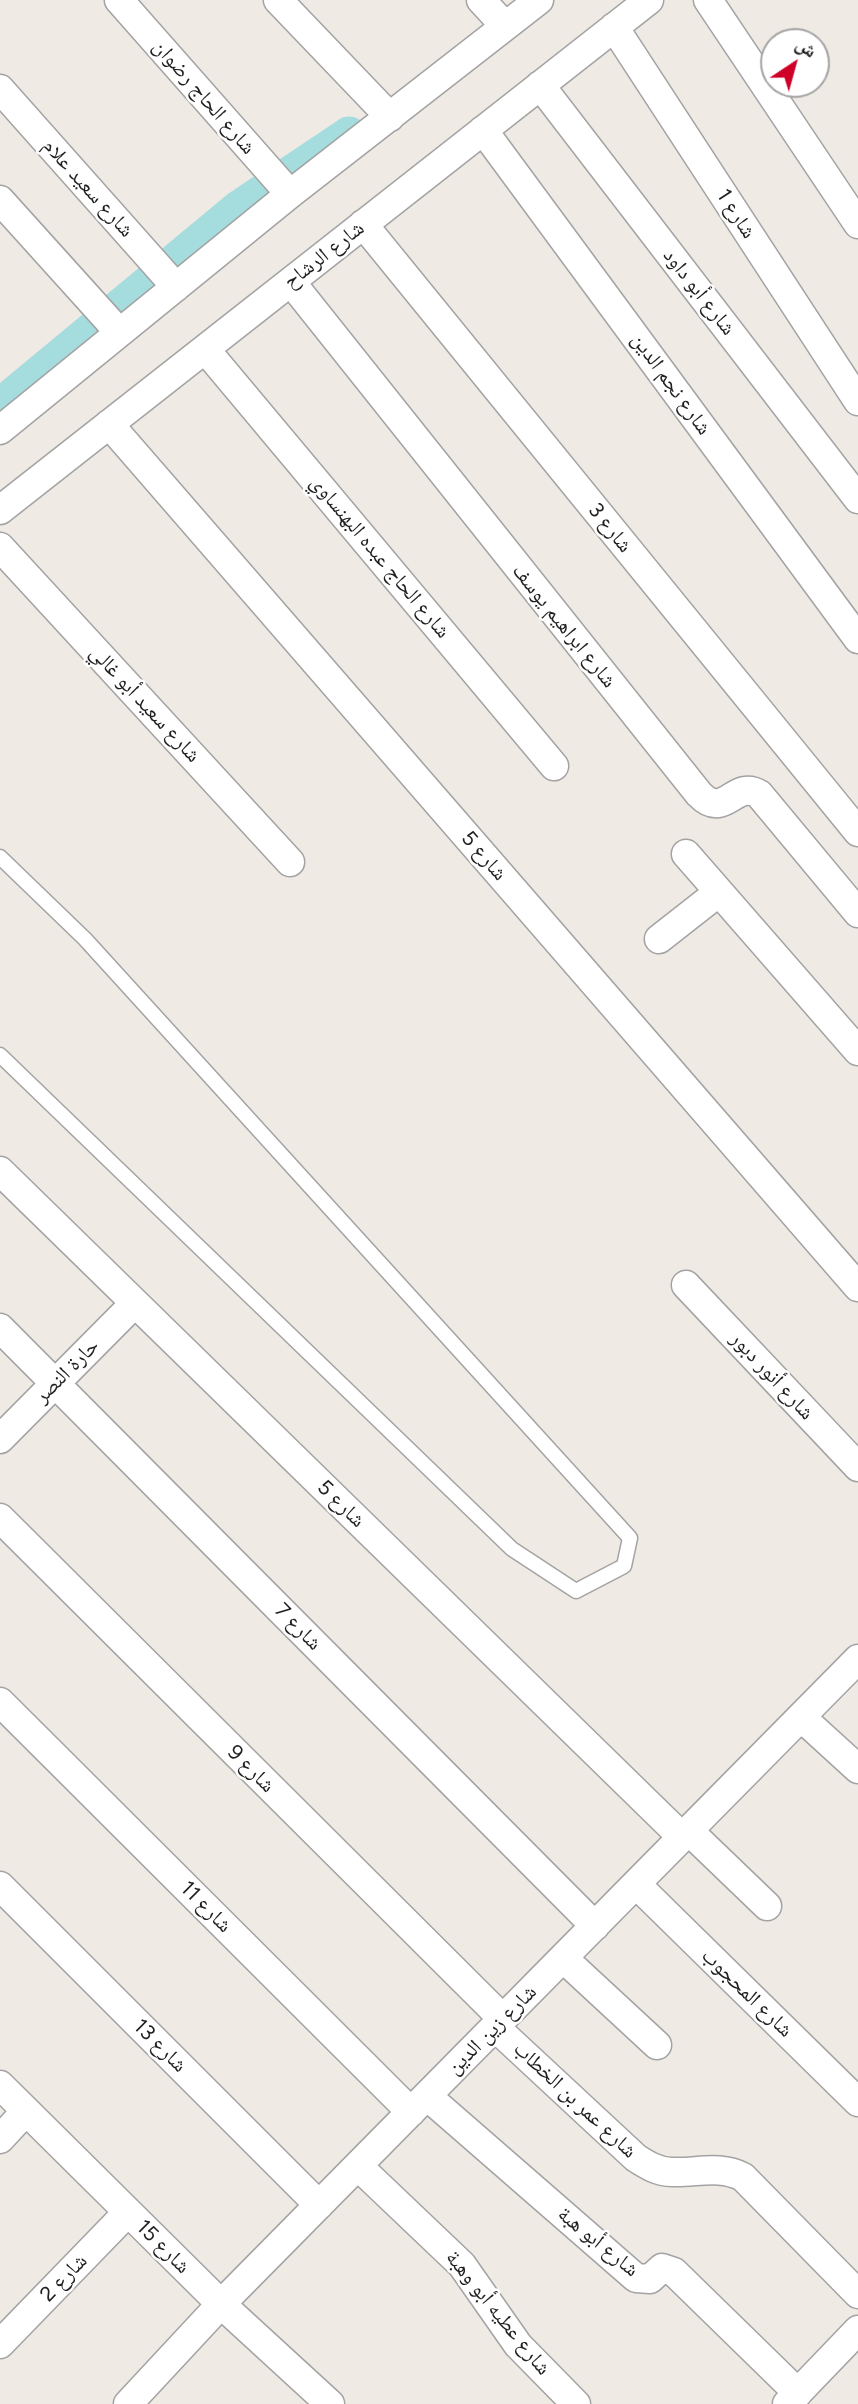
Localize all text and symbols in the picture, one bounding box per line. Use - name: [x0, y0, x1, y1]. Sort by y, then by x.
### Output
- north arrow: [760, 28, 830, 98]
- text: ش: [792, 32, 821, 62]
- street label: شارع الحاج رضوان: [147, 34, 261, 160]
- street label: شارع سعيد علام: [37, 133, 139, 243]
- street label: شارع 1: [711, 185, 761, 243]
- street label: شارع الرشاح: [279, 216, 369, 294]
- street label: شارع أبو داود: [657, 244, 741, 340]
- street label: شارع نجم الدين: [626, 328, 716, 440]
- street label: شارع الحاج عبده البهنساوي: [305, 471, 455, 643]
- street label: شارع 3: [582, 498, 638, 558]
- street label: شارع ابراهيم يوسف: [506, 559, 622, 693]
- street label: شارع سعيد أبو غالي: [84, 640, 206, 768]
- street label: شارع 5: [456, 826, 512, 886]
- street label: شارع أنور دبور: [725, 1327, 819, 1425]
- street label: حارة النصر: [29, 1333, 105, 1409]
- street label: شارع 5: [312, 1475, 370, 1533]
- street label: شارع 7: [269, 1598, 327, 1656]
- street label: شارع 9: [222, 1740, 280, 1798]
- street label: شارع 11: [175, 1876, 237, 1938]
- street label: شارع المحجوب: [696, 1943, 798, 2043]
- street label: شارع زين الدين: [442, 1980, 542, 2080]
- street label: شارع 13: [128, 2014, 192, 2078]
- street label: شارع عمر بن الخطاب: [508, 2036, 642, 2164]
- street label: شارع أبو هبة: [552, 2202, 644, 2282]
- street label: شارع 15: [131, 2215, 195, 2279]
- street label: شارع عطيه أبو وهبة: [440, 2246, 556, 2380]
- street label: شارع 2: [35, 2249, 93, 2307]

